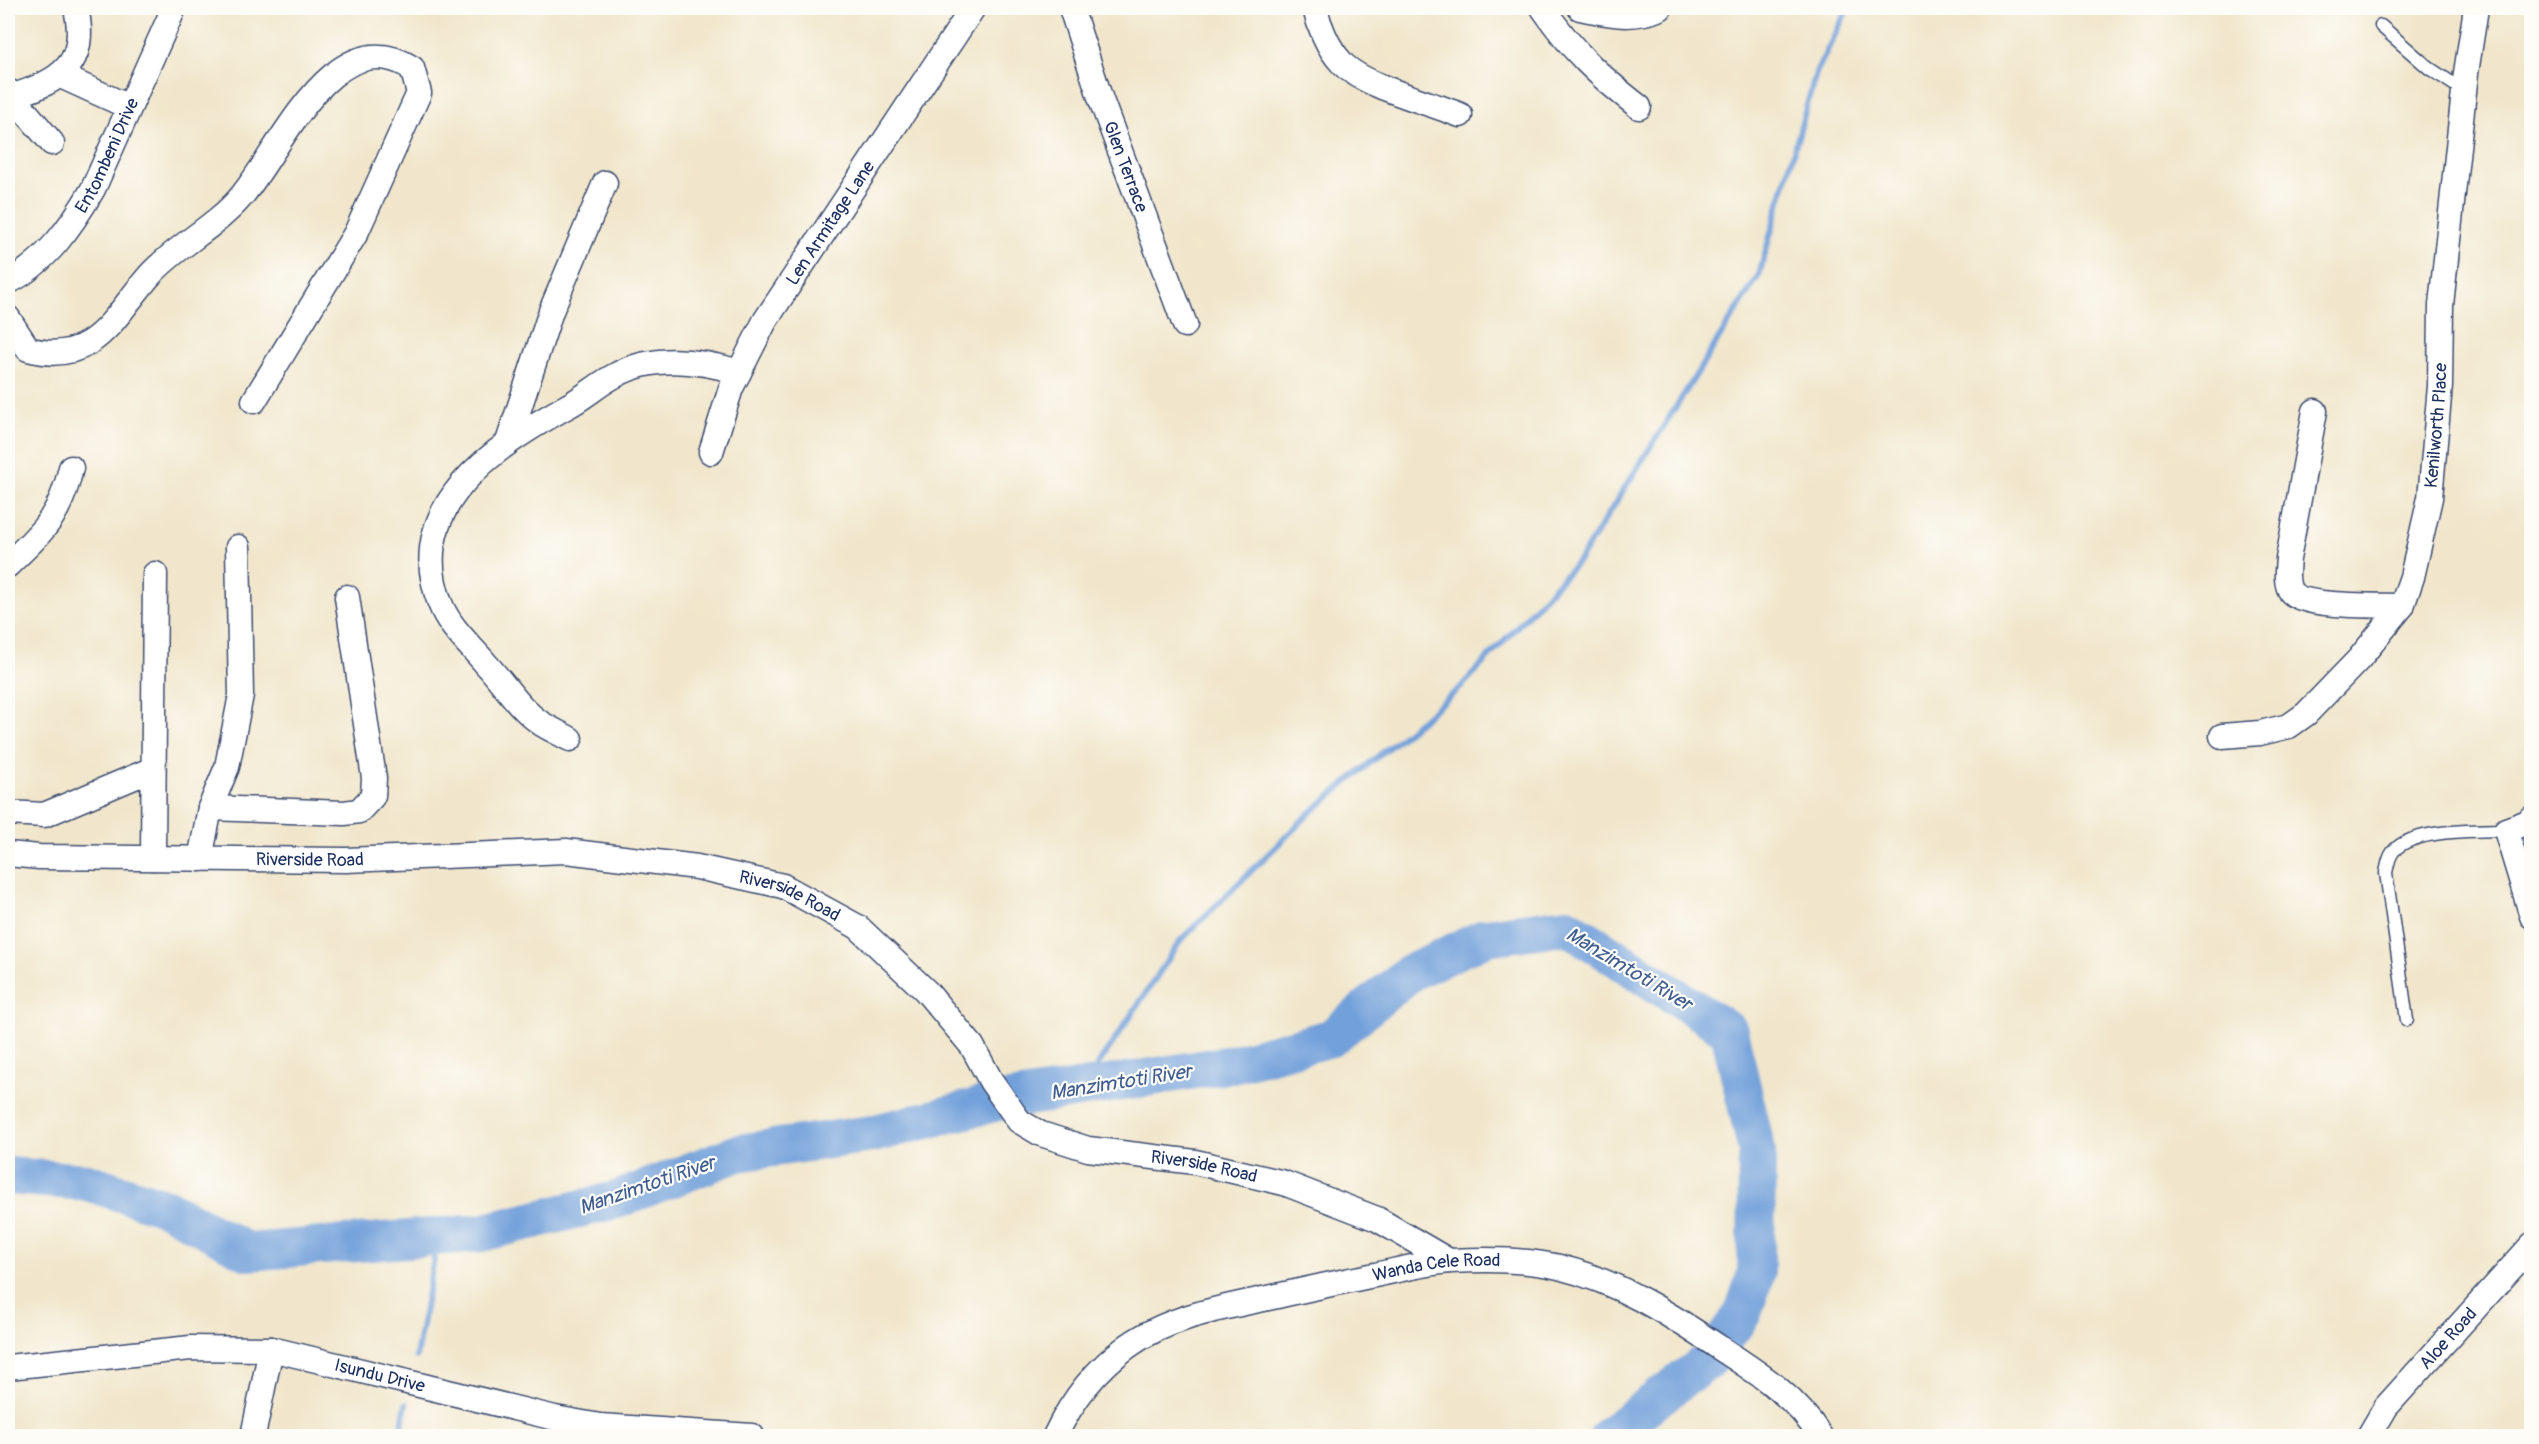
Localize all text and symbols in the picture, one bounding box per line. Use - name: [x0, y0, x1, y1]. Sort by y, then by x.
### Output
- street label: Entombeni Drive: [70, 94, 144, 217]
- street label: Glen Terrace: [1098, 118, 1153, 216]
- street label: Len Armitage Lane: [781, 156, 880, 289]
- street label: Kenilworth Place: [2419, 362, 2452, 489]
- street label: Riverside Road: [256, 848, 364, 872]
- street label: Riverside Road: [737, 865, 844, 927]
- water label: Manzimtoti River: [1562, 922, 1699, 1018]
- water label: Manzimtoti River: [1049, 1058, 1196, 1105]
- street label: Riverside Road: [1150, 1145, 1260, 1188]
- water label: Manzimtoti River: [576, 1149, 721, 1220]
- street label: Wanda Cele Road: [1370, 1248, 1501, 1287]
- street label: Aloe Road: [2414, 1303, 2482, 1374]
- street label: Isundu Drive: [332, 1353, 428, 1398]

